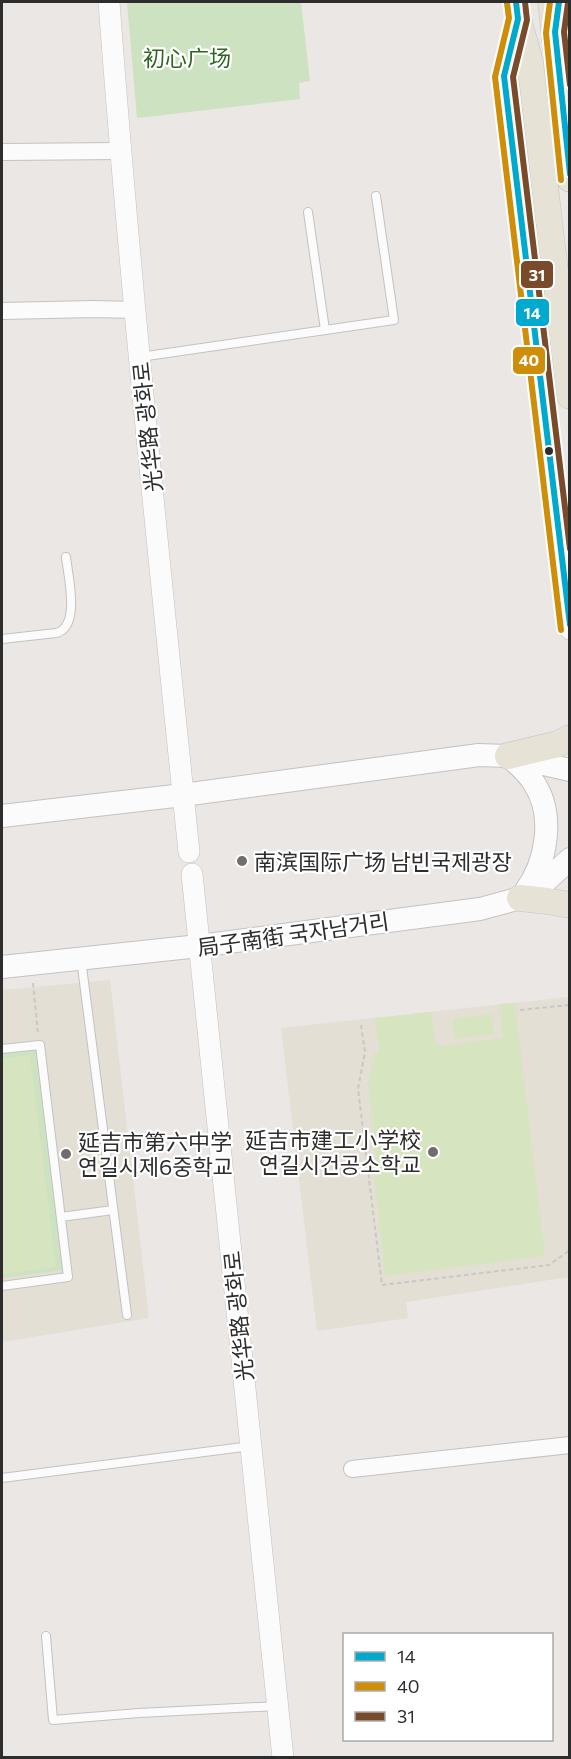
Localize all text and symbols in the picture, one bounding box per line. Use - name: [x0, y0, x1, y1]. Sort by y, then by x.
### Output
- park label: 初心广场: [143, 44, 231, 71]
- line badge: 31: [520, 260, 554, 289]
- text: 31: [529, 265, 545, 284]
- line badge: 14: [515, 298, 550, 327]
- text: 14: [523, 303, 541, 322]
- line badge: 40: [512, 346, 546, 375]
- text: 40: [519, 350, 539, 369]
- street label: 光华路 광화로: [127, 360, 167, 494]
- unlabelled marker: [543, 445, 555, 457]
- place label: 南滨国际广场 남빈국제광장: [254, 848, 512, 875]
- marker: 南滨国际广场 남빈국제광장: [235, 854, 249, 868]
- street label: 局子南街 국자남거리: [195, 907, 391, 961]
- place label: 延吉市建工小学校 연길시건공소학교: [245, 1126, 421, 1178]
- place label: 延吉市第六中学 연길시제6중학교: [78, 1128, 233, 1180]
- marker: 延吉市建工小学校 연길시건공소학교: [426, 1145, 440, 1159]
- marker: 延吉市第六中学 연길시제6중학교: [59, 1147, 73, 1161]
- street label: 光华路 광화로: [218, 1249, 258, 1383]
- legend: [343, 1633, 553, 1741]
- text: 14: [397, 1645, 416, 1667]
- text: 40: [397, 1675, 420, 1697]
- text: 31: [397, 1705, 415, 1727]

